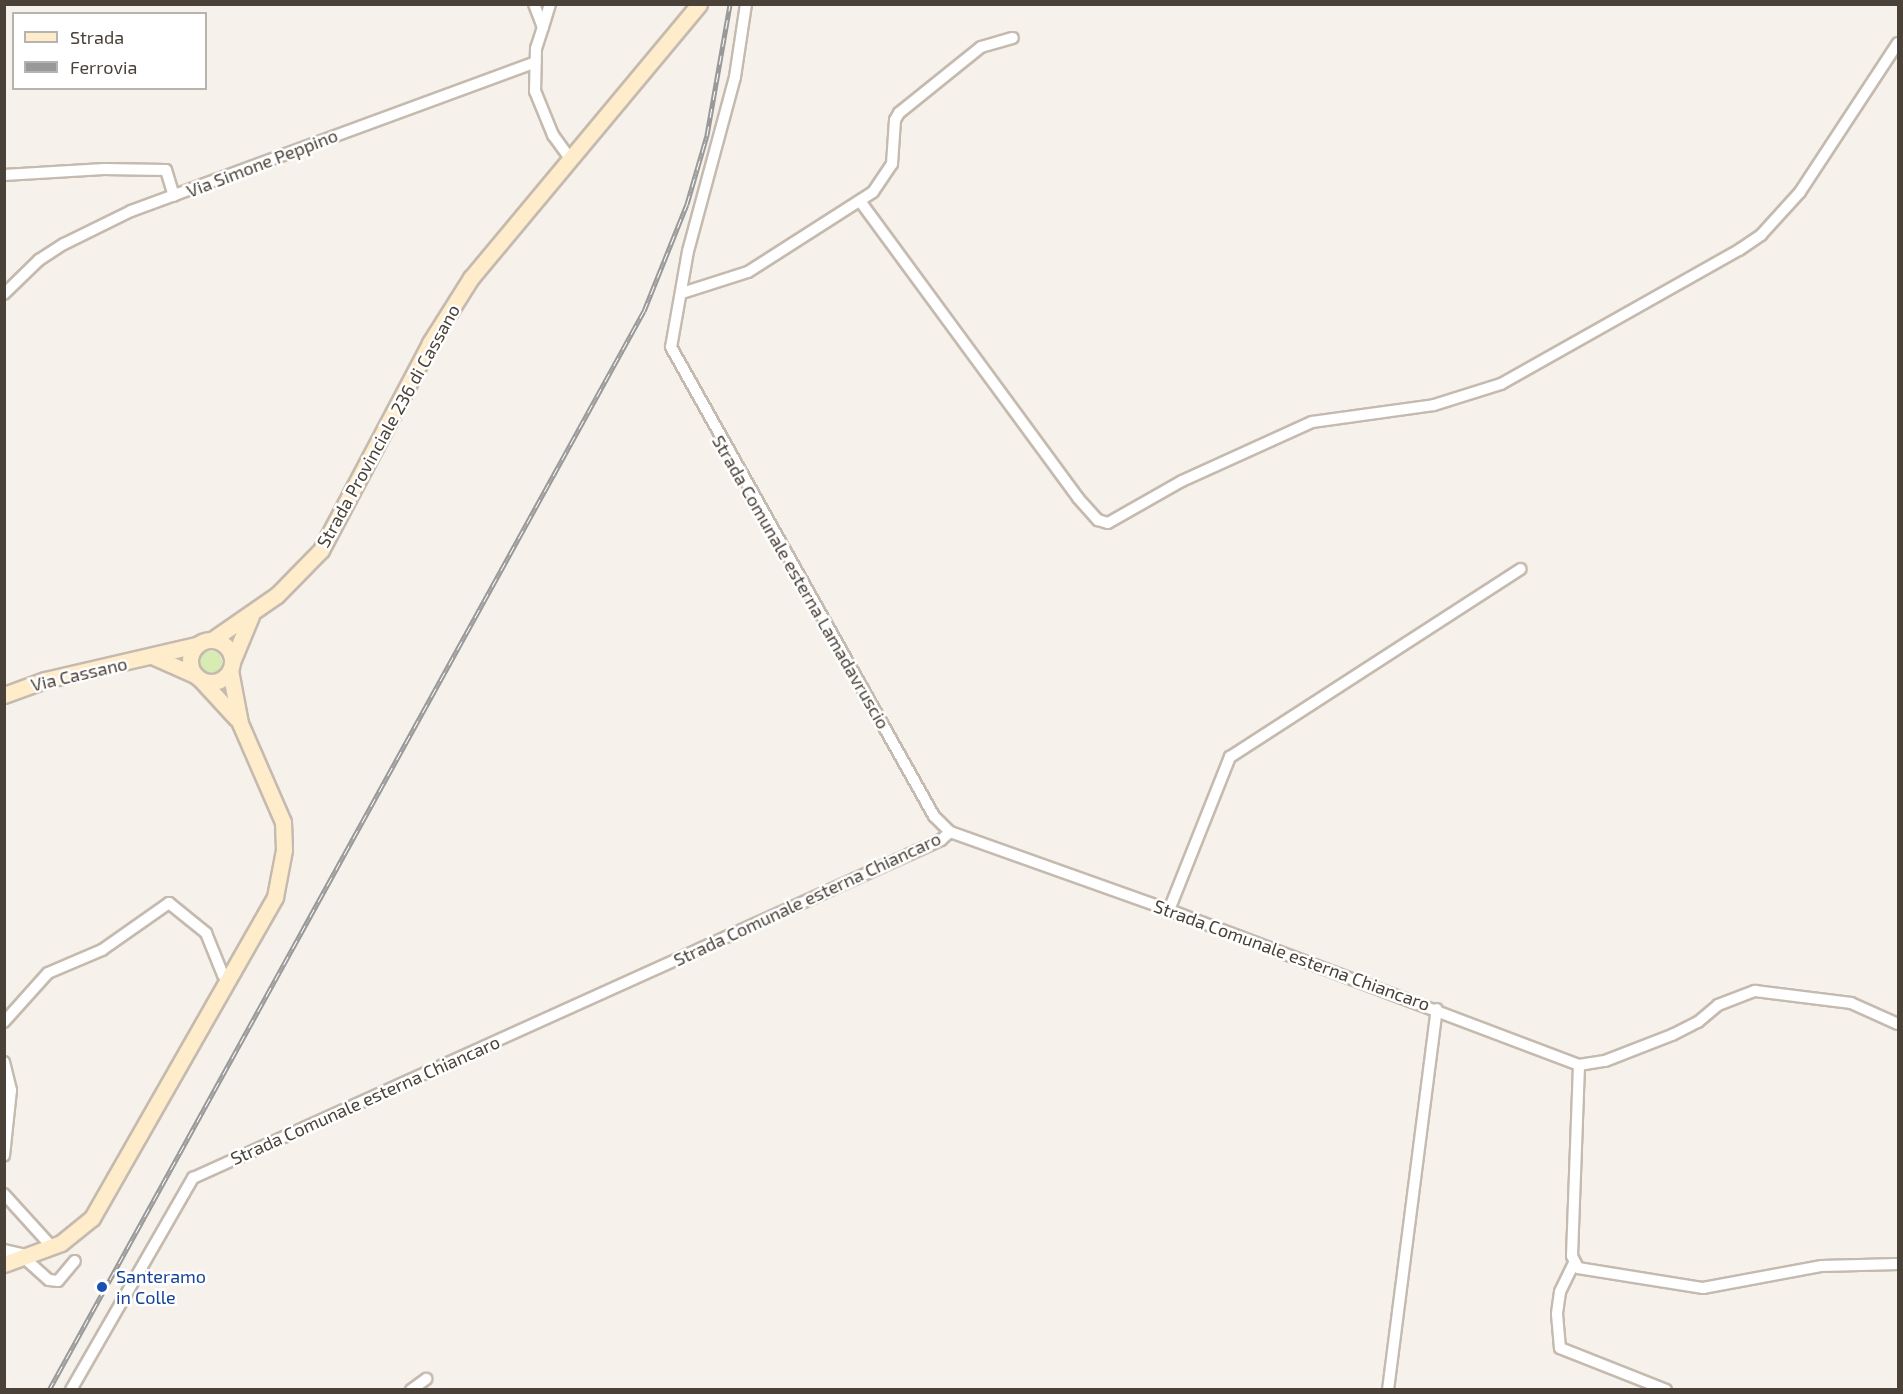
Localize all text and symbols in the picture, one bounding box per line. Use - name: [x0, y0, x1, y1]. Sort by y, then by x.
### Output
- legend: [12, 12, 207, 90]
- text: Strada: [70, 26, 124, 48]
- text: Ferrovia: [70, 56, 137, 78]
- street label: Via Simone Peppino: [183, 124, 341, 202]
- street label: Strada Provinciale 236 di Cassano: [312, 301, 464, 551]
- street label: Strada Comunale esterna Lamadavruscio: [708, 431, 894, 733]
- street label: Via Cassano: [29, 652, 129, 696]
- street label: Strada Comunale esterna Chiancaro: [670, 827, 944, 971]
- street label: Strada Comunale esterna Chiancaro: [1151, 895, 1433, 1015]
- street label: Strada Comunale esterna Chiancaro: [227, 1031, 503, 1169]
- place label: Santeramo in Colle: [116, 1266, 206, 1308]
- marker: Santeramo in Colle: [93, 1278, 111, 1296]

